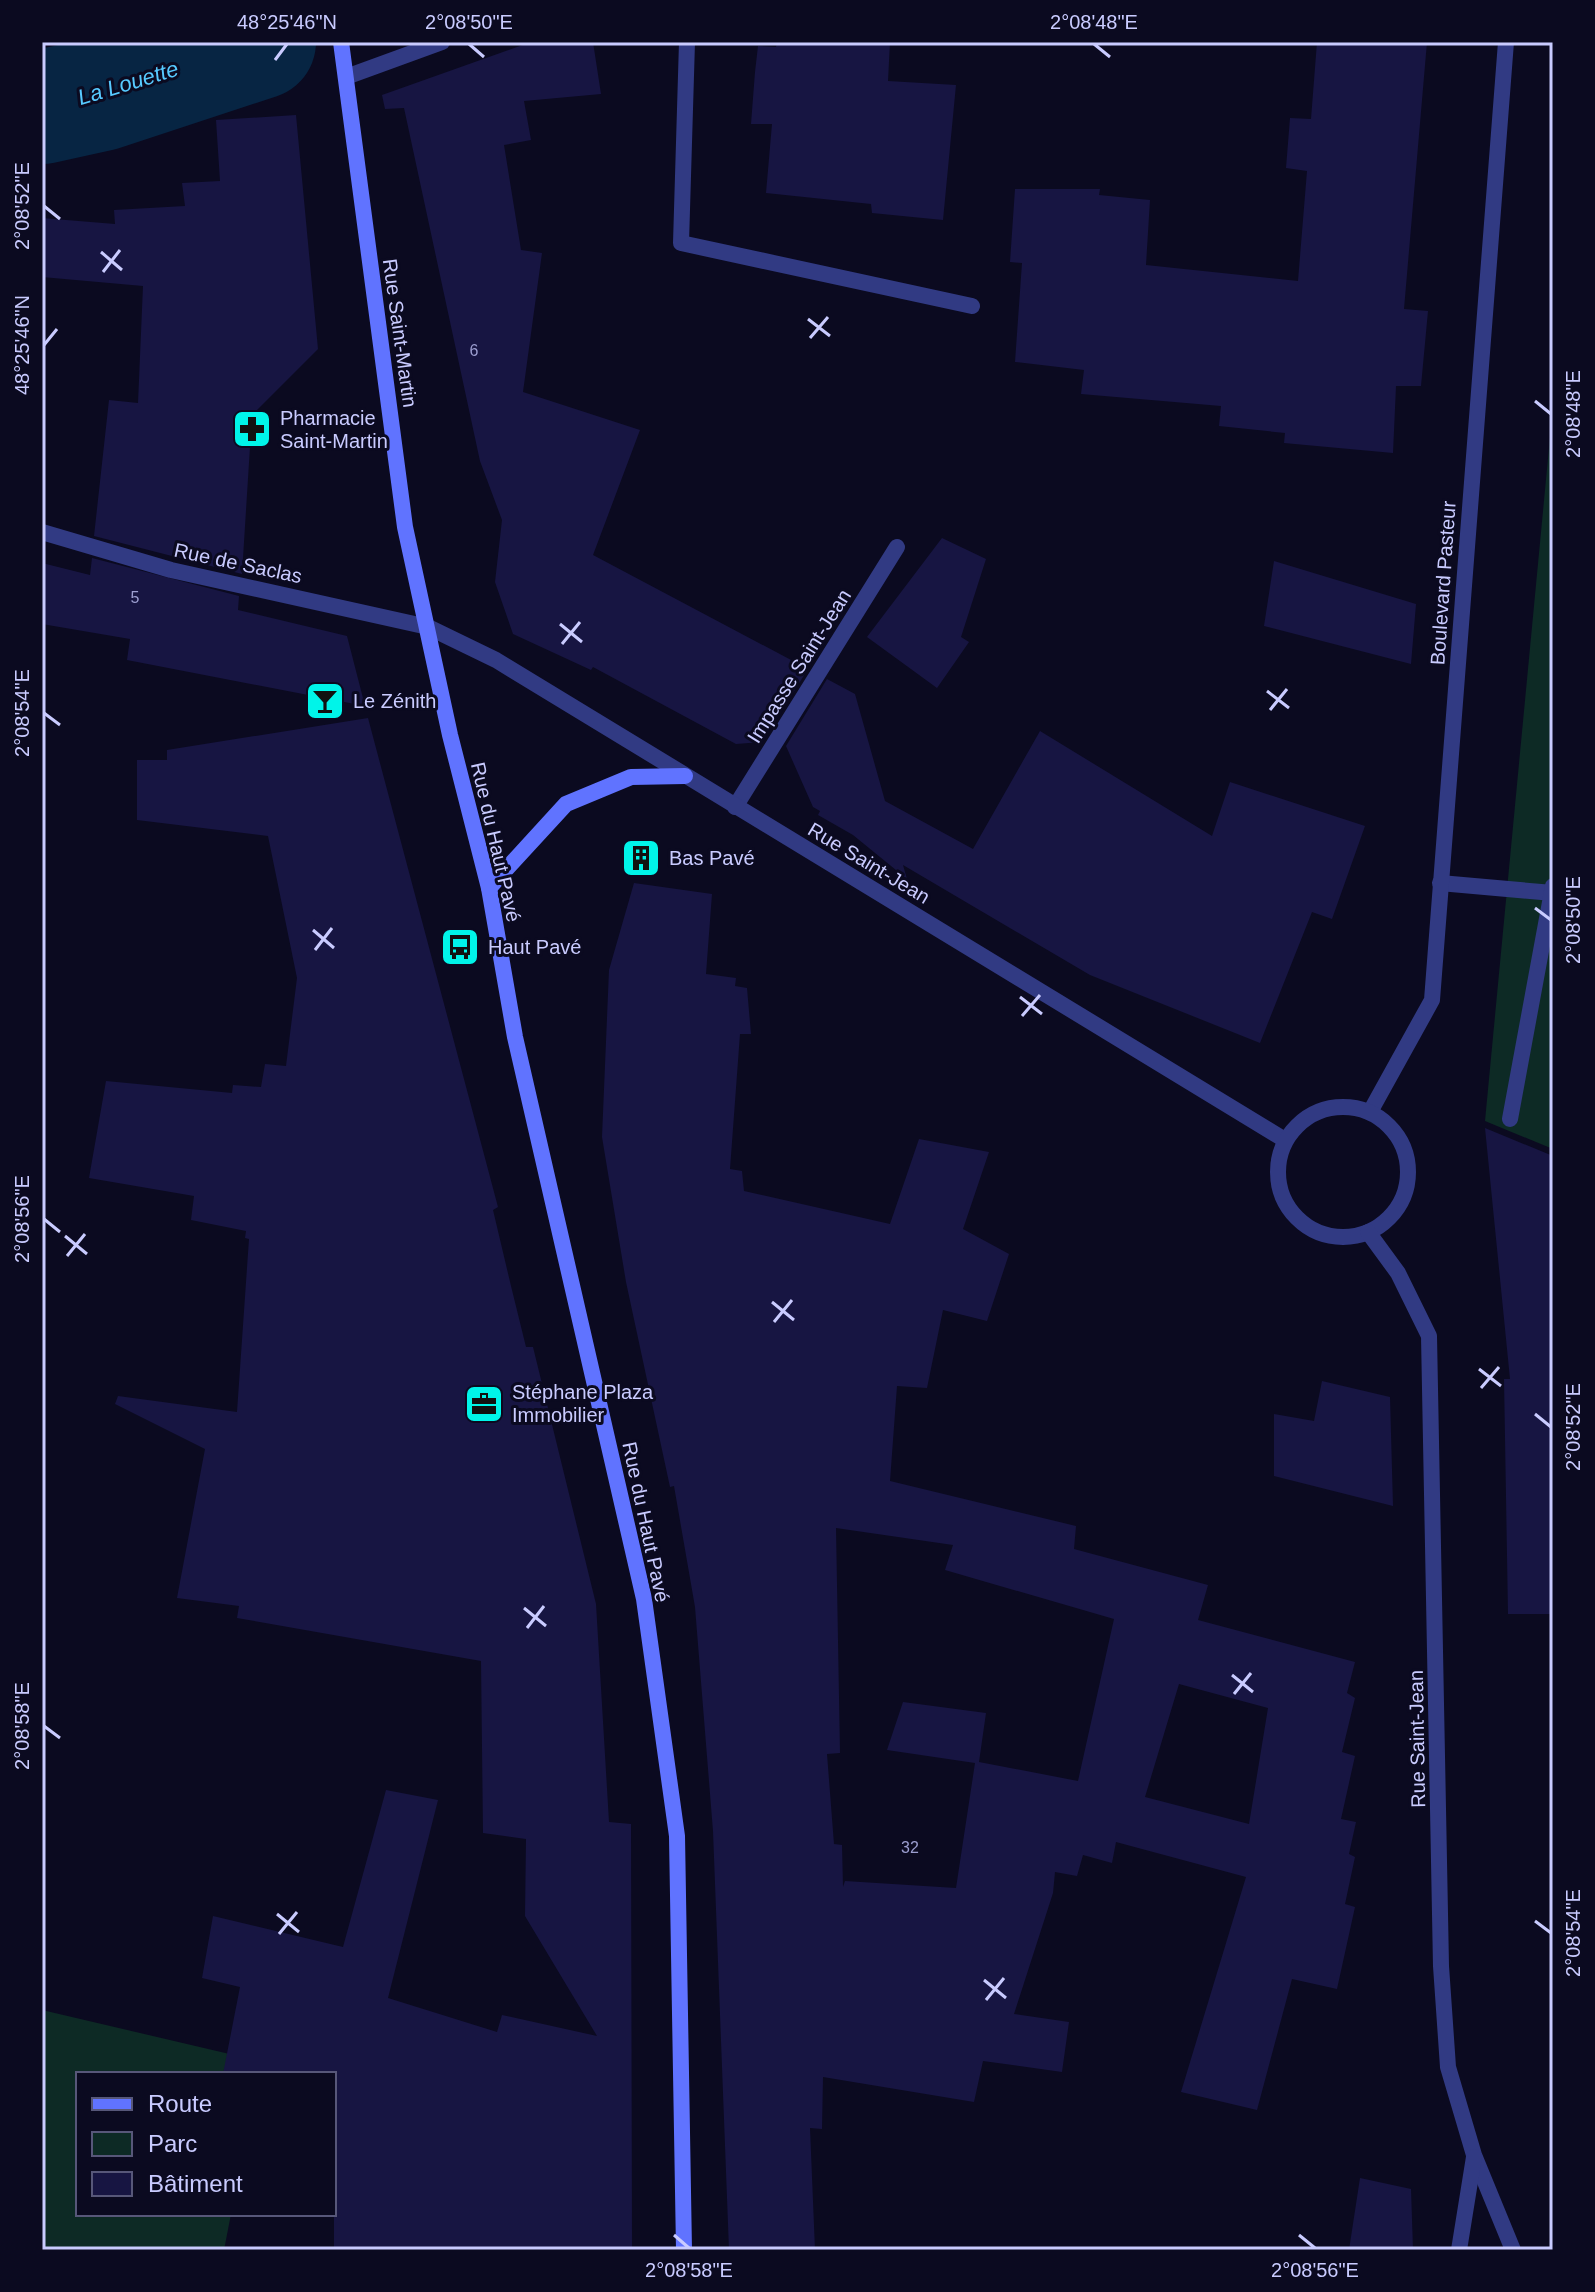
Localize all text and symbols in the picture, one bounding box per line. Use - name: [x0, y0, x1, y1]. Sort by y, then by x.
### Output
- text: 48°25'46"N: [237, 11, 337, 33]
- text: 2°08'50"E: [425, 11, 513, 33]
- text: 2°08'48"E: [1050, 11, 1138, 33]
- water label: La Louette: [75, 56, 181, 110]
- text: 2°08'52"E: [11, 162, 33, 250]
- street label: Rue Saint-Martin: [379, 257, 421, 409]
- text: 48°25'46"N: [11, 295, 33, 395]
- house number: 6: [470, 342, 479, 359]
- text: 2°08'48"E: [1562, 370, 1584, 458]
- place label: Pharmacie Saint-Martin: [280, 407, 388, 452]
- pharmacy icon: Pharmacie Saint-Martin: [231, 408, 273, 450]
- street label: Boulevard Pasteur: [1426, 500, 1460, 666]
- street label: Rue de Saclas: [172, 539, 304, 587]
- street label: Impasse Saint-Jean: [743, 585, 855, 747]
- house number: 5: [131, 589, 140, 606]
- text: 2°08'54"E: [11, 669, 33, 757]
- bar icon: Le Zénith: [304, 680, 346, 722]
- place label: Le Zénith: [353, 690, 436, 712]
- street label: Rue du Haut Pavé: [467, 760, 525, 924]
- street label: Rue Saint-Jean: [804, 818, 934, 908]
- building icon: Bas Pavé: [620, 837, 662, 879]
- place label: Bas Pavé: [669, 847, 755, 869]
- text: 2°08'50"E: [1562, 876, 1584, 964]
- bus stop icon: Haut Pavé: [439, 926, 481, 968]
- place label: Haut Pavé: [488, 936, 581, 958]
- text: 2°08'56"E: [11, 1175, 33, 1263]
- place label: Stéphane Plaza Immobilier: [512, 1381, 654, 1426]
- office icon: Stéphane Plaza Immobilier: [463, 1383, 505, 1425]
- text: 2°08'52"E: [1562, 1383, 1584, 1471]
- street label: Rue du Haut Pavé: [618, 1440, 674, 1604]
- street label: Rue Saint-Jean: [1405, 1670, 1429, 1808]
- text: 2°08'58"E: [11, 1682, 33, 1770]
- house number: 32: [901, 1839, 919, 1856]
- text: 2°08'54"E: [1562, 1889, 1584, 1977]
- legend: [76, 2072, 336, 2216]
- text: Route: [148, 2090, 212, 2117]
- text: Parc: [148, 2130, 197, 2157]
- text: Bâtiment: [148, 2170, 243, 2197]
- text: 2°08'58"E: [645, 2259, 733, 2281]
- text: 2°08'56"E: [1271, 2259, 1359, 2281]

